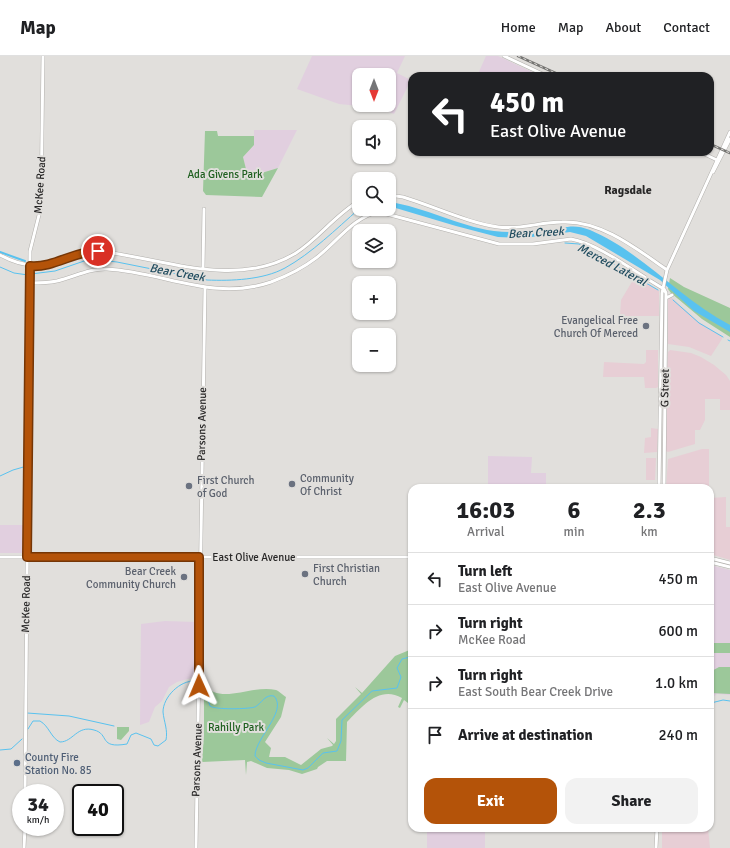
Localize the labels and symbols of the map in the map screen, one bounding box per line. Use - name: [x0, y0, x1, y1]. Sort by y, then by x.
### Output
- north arrow: [352, 68, 396, 112]
- street label: McKee Road: [32, 156, 48, 214]
- park label: Ada Givens Park: [187, 168, 263, 181]
- district label: Ragsdale: [604, 183, 652, 198]
- water label: Bear Creek: [508, 224, 565, 242]
- pin: [81, 234, 115, 268]
- water label: Merced Lateral: [575, 240, 651, 290]
- water label: Bear Creek: [148, 261, 207, 285]
- place label: Evangelical Free Church Of Merced: [554, 314, 638, 340]
- marker: Evangelical Free Church Of Merced: [641, 321, 651, 331]
- street label: G Street: [658, 369, 672, 407]
- street label: Parsons Avenue: [195, 387, 209, 461]
- place label: Community Of Christ: [300, 472, 355, 498]
- place label: First Church of God: [197, 474, 255, 500]
- marker: Community Of Christ: [287, 479, 297, 489]
- marker: First Church of God: [184, 481, 194, 491]
- street label: East Olive Avenue: [212, 551, 296, 564]
- place label: First Christian Church: [313, 562, 380, 588]
- place label: Bear Creek Community Church: [86, 565, 176, 591]
- marker: First Christian Church: [300, 569, 310, 579]
- marker: Bear Creek Community Church: [179, 572, 189, 582]
- street label: McKee Road: [19, 575, 33, 633]
- position arrow: [178, 665, 220, 707]
- park label: Rahilly Park: [208, 721, 264, 734]
- street label: Parsons Avenue: [189, 723, 205, 797]
- place label: County Fire Station No. 85: [25, 751, 92, 777]
- marker: County Fire Station No. 85: [12, 758, 22, 768]
- speed limit sign: 40: [72, 784, 124, 836]

